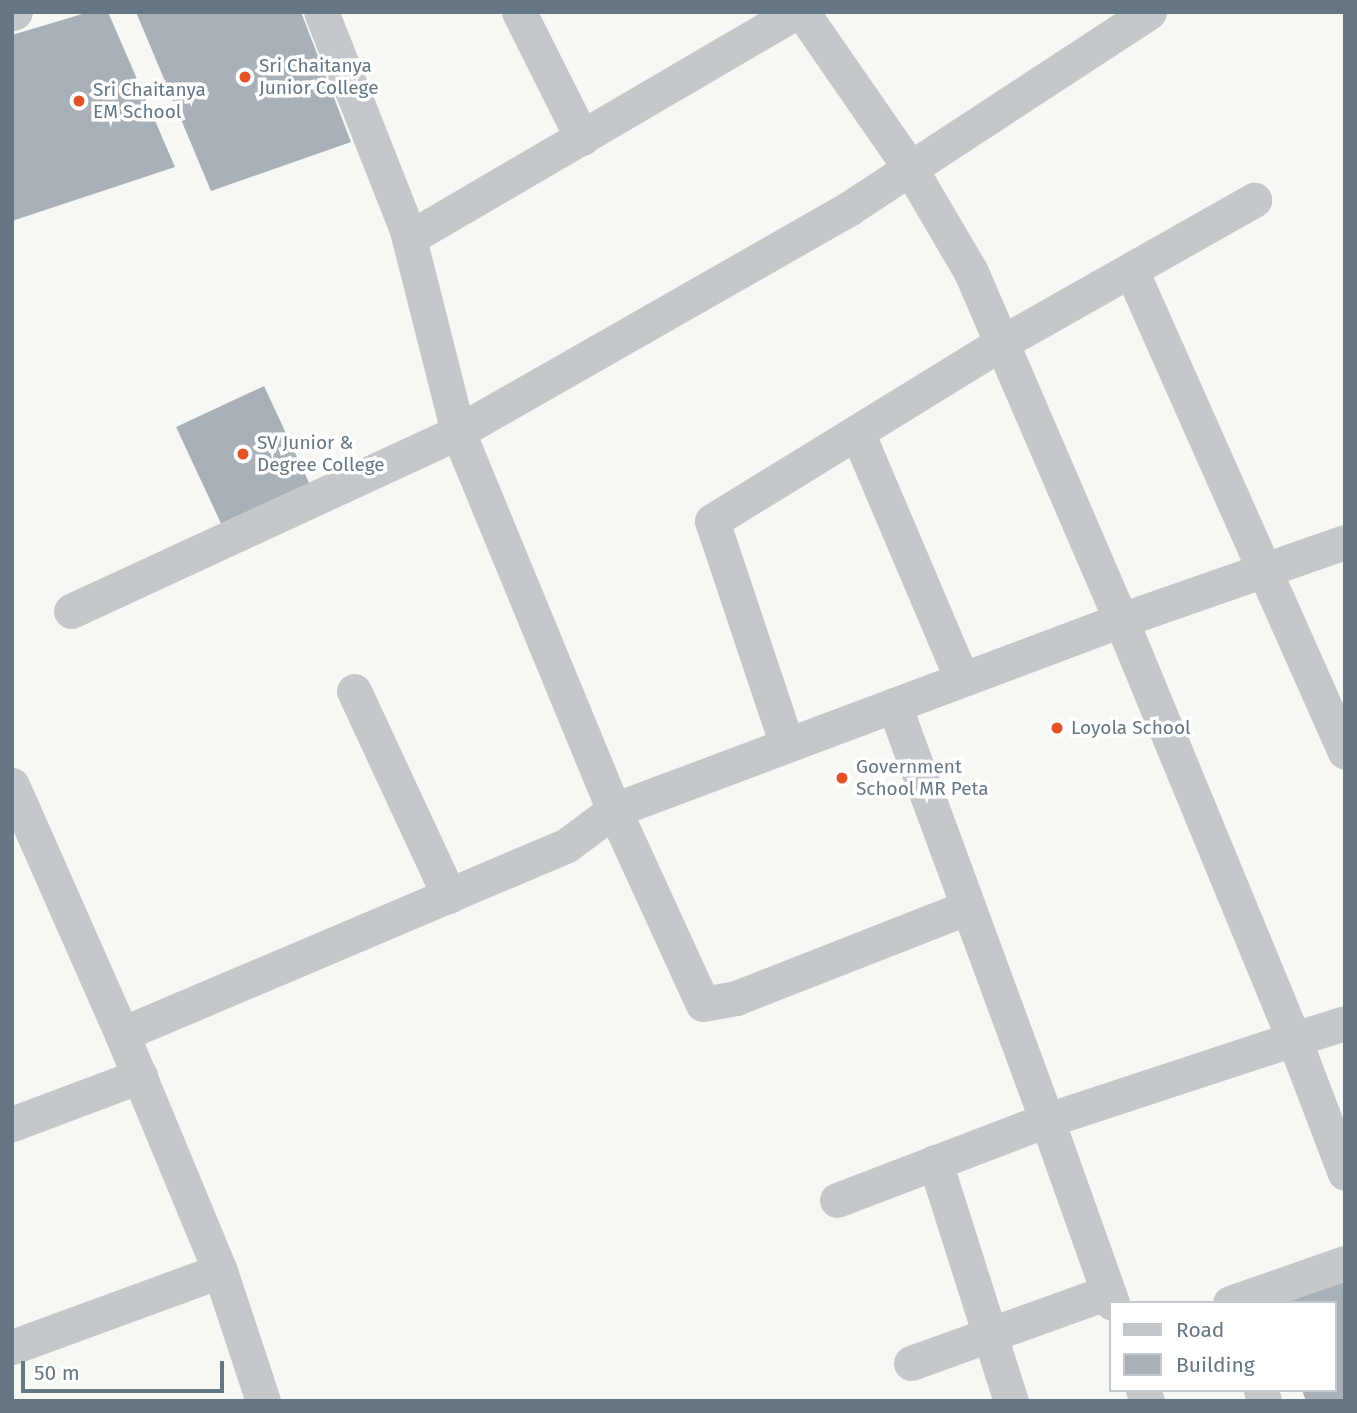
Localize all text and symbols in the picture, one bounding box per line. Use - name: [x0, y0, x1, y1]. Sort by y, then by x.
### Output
- place label: Sri Chaitanya Junior College: [259, 55, 378, 99]
- marker: Sri Chaitanya Junior College: [237, 69, 253, 85]
- place label: Sri Chaitanya EM School: [93, 79, 206, 123]
- marker: Sri Chaitanya EM School: [71, 93, 87, 109]
- place label: SV Junior & Degree College: [257, 432, 385, 476]
- marker: SV Junior & Degree College: [235, 446, 251, 462]
- place label: Loyola School: [1071, 717, 1191, 739]
- marker: Loyola School: [1049, 720, 1065, 736]
- place label: Government School MR Peta: [856, 756, 989, 800]
- marker: Government School MR Peta: [834, 770, 850, 786]
- legend: [1108, 1301, 1336, 1392]
- text: Road: [1176, 1317, 1224, 1343]
- scale bar: [24, 1346, 228, 1390]
- text: Building: [1176, 1352, 1255, 1378]
- text: 50 m: [34, 1360, 80, 1386]

